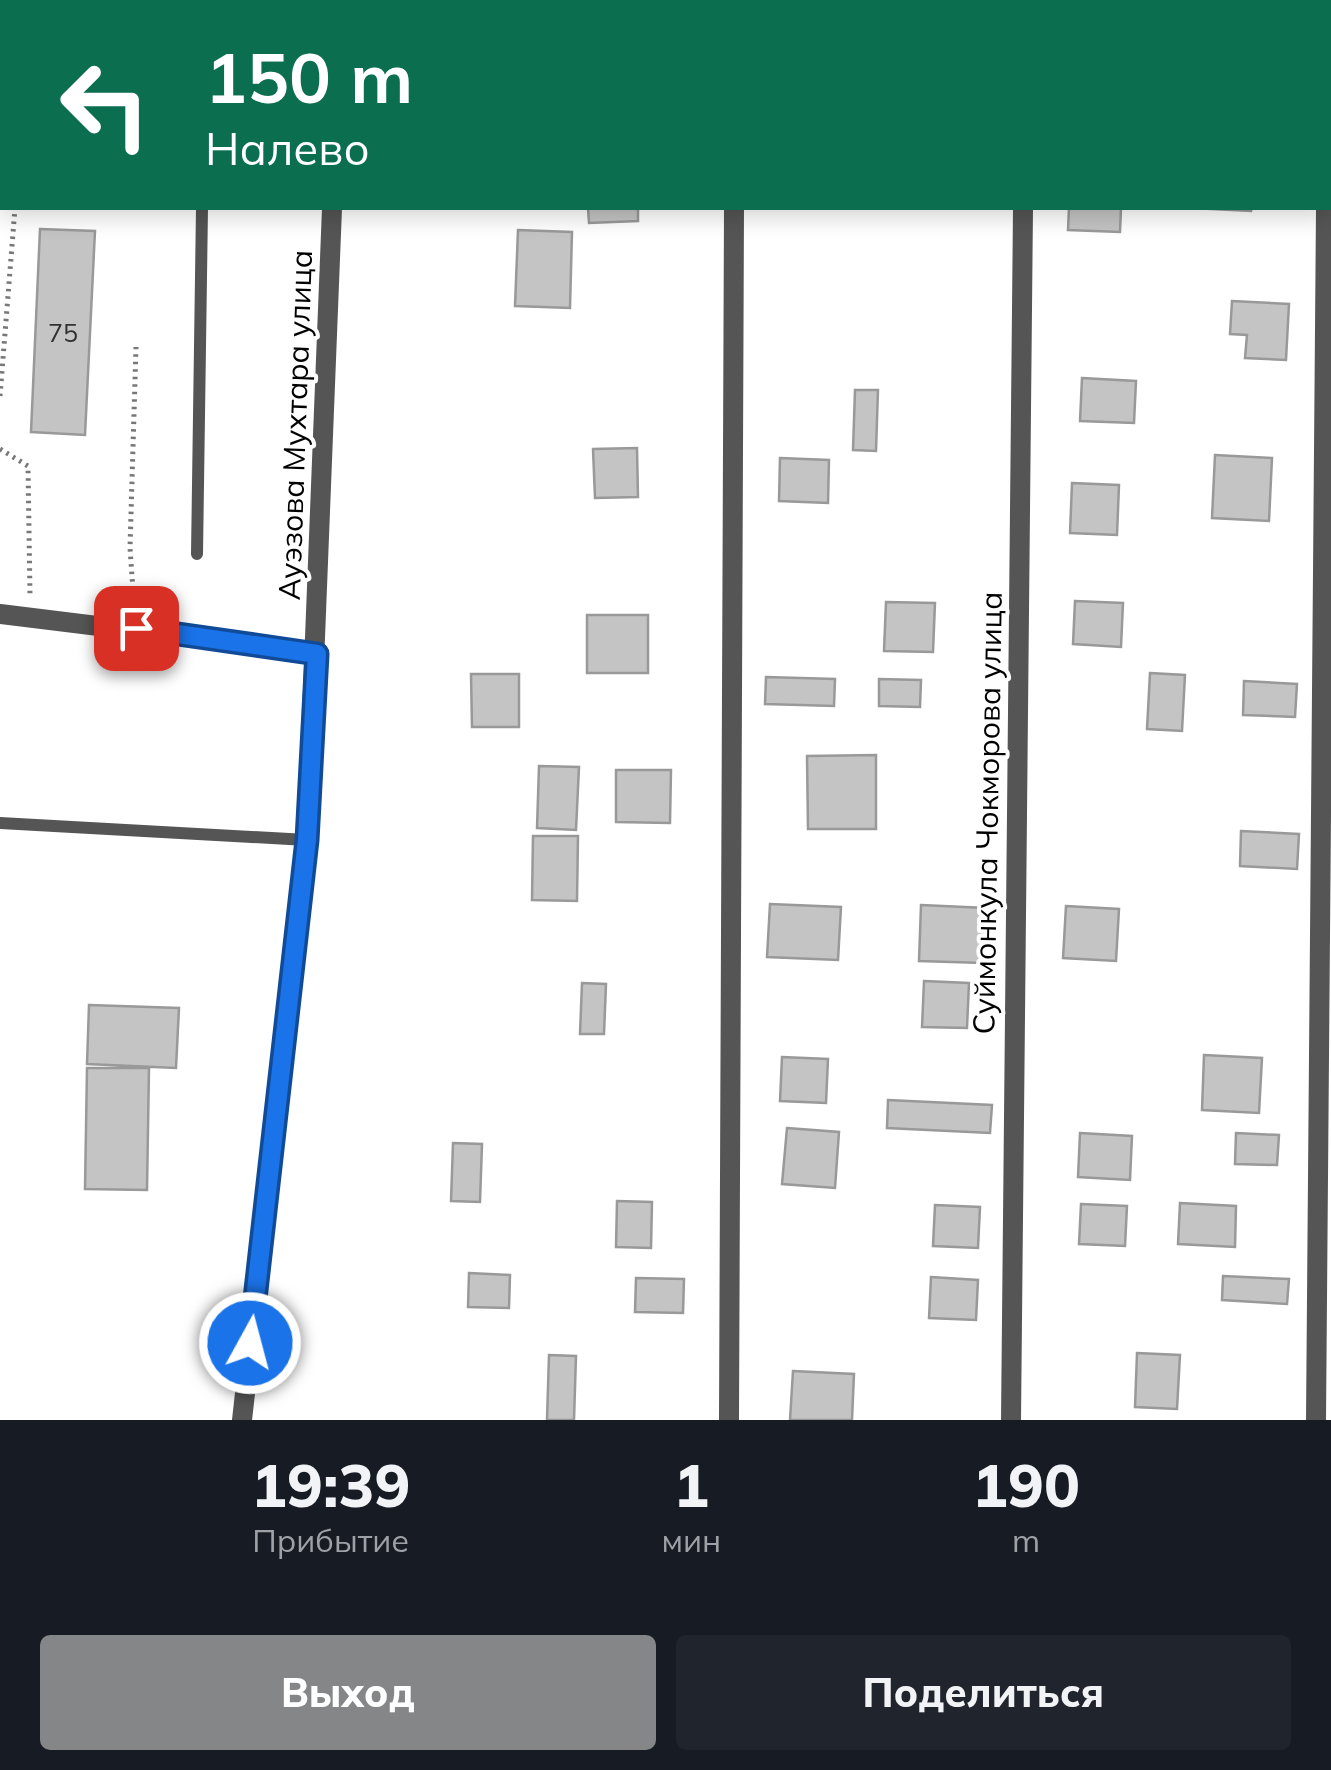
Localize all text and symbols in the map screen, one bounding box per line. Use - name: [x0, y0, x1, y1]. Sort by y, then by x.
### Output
- text: 150 m: [205, 33, 413, 121]
- icon: left: [40, 40, 170, 170]
- text: Налево: [205, 120, 370, 176]
- street label: Ауэзова Мухтара улица: [270, 249, 320, 601]
- house number: 75: [48, 317, 78, 348]
- pin: [94, 586, 179, 671]
- street label: Суймонкула Чокморова улица: [964, 591, 1010, 1035]
- icon: arrive: [109, 601, 164, 656]
- position arrow: [198, 1291, 302, 1395]
- text: 19:39: [251, 1447, 411, 1522]
- text: 1: [673, 1447, 709, 1522]
- text: 190: [972, 1447, 1080, 1522]
- text: Прибытие: [252, 1520, 409, 1560]
- text: мин: [661, 1520, 721, 1560]
- text: m: [1012, 1520, 1040, 1560]
- button: Выход: [40, 1635, 656, 1750]
- button: Поделиться: [676, 1635, 1291, 1750]

